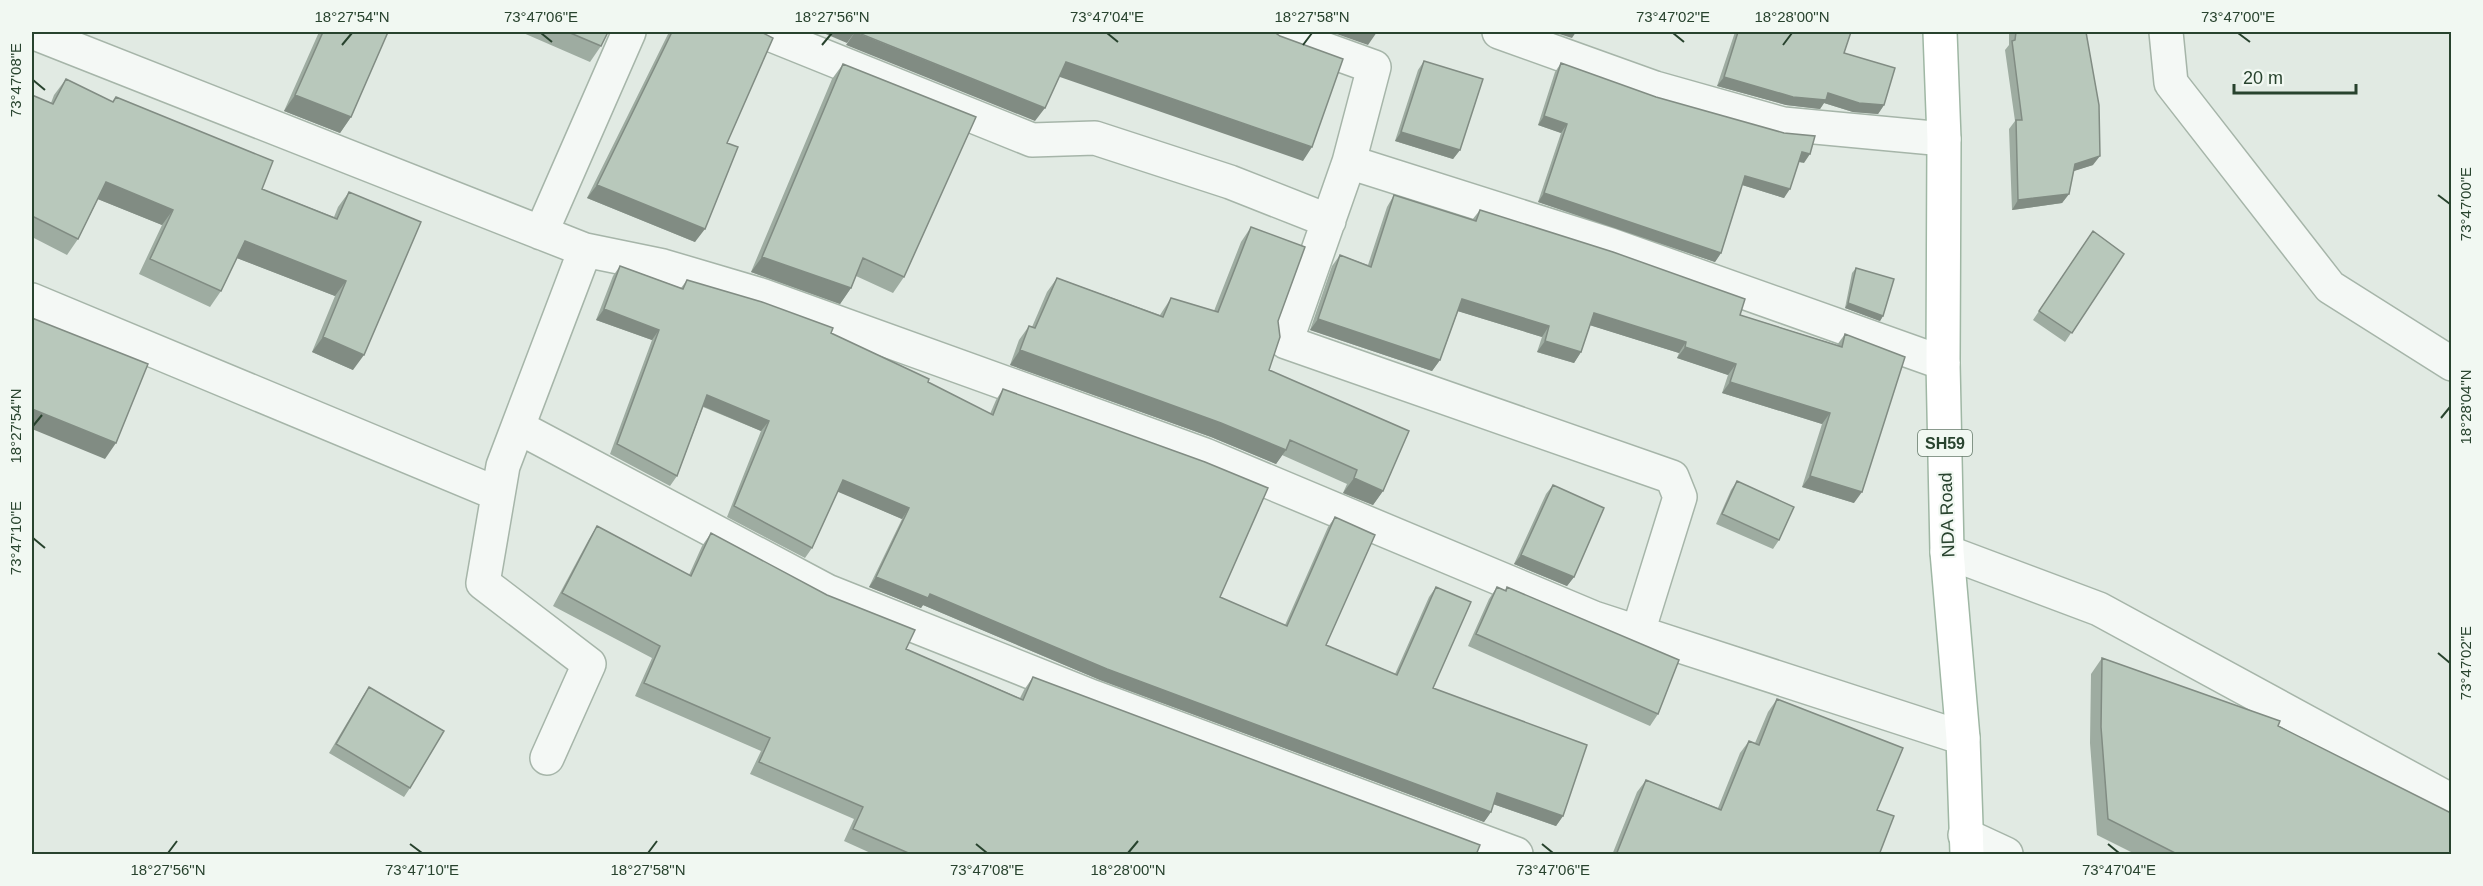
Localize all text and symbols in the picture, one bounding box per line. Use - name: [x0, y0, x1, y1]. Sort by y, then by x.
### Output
- text: 18°27'54"N: [314, 8, 390, 25]
- text: 73°47'06"E: [504, 8, 578, 25]
- text: 18°27'56"N: [794, 8, 870, 25]
- text: 73°47'04"E: [1070, 8, 1144, 25]
- text: 18°27'58"N: [1274, 8, 1350, 25]
- text: 73°47'02"E: [1636, 8, 1710, 25]
- text: 18°28'00"N: [1754, 8, 1830, 25]
- text: 73°47'00"E: [2201, 8, 2275, 25]
- text: 73°47'08"E: [7, 43, 24, 117]
- scale bar: [2234, 57, 2356, 95]
- text: 20 m: [2243, 68, 2283, 88]
- text: 73°47'00"E: [2457, 167, 2474, 241]
- text: 18°28'04"N: [2457, 369, 2474, 445]
- text: 18°27'54"N: [7, 388, 24, 464]
- road number: SH59: [1918, 430, 1972, 456]
- street label: NDA Road: [1936, 472, 1958, 558]
- text: 73°47'10"E: [7, 501, 24, 575]
- text: 73°47'02"E: [2457, 626, 2474, 700]
- text: 18°27'56"N: [130, 861, 206, 878]
- text: 73°47'10"E: [385, 861, 459, 878]
- text: 18°27'58"N: [610, 861, 686, 878]
- text: 73°47'08"E: [950, 861, 1024, 878]
- text: 18°28'00"N: [1090, 861, 1166, 878]
- text: 73°47'06"E: [1516, 861, 1590, 878]
- text: 73°47'04"E: [2082, 861, 2156, 878]

